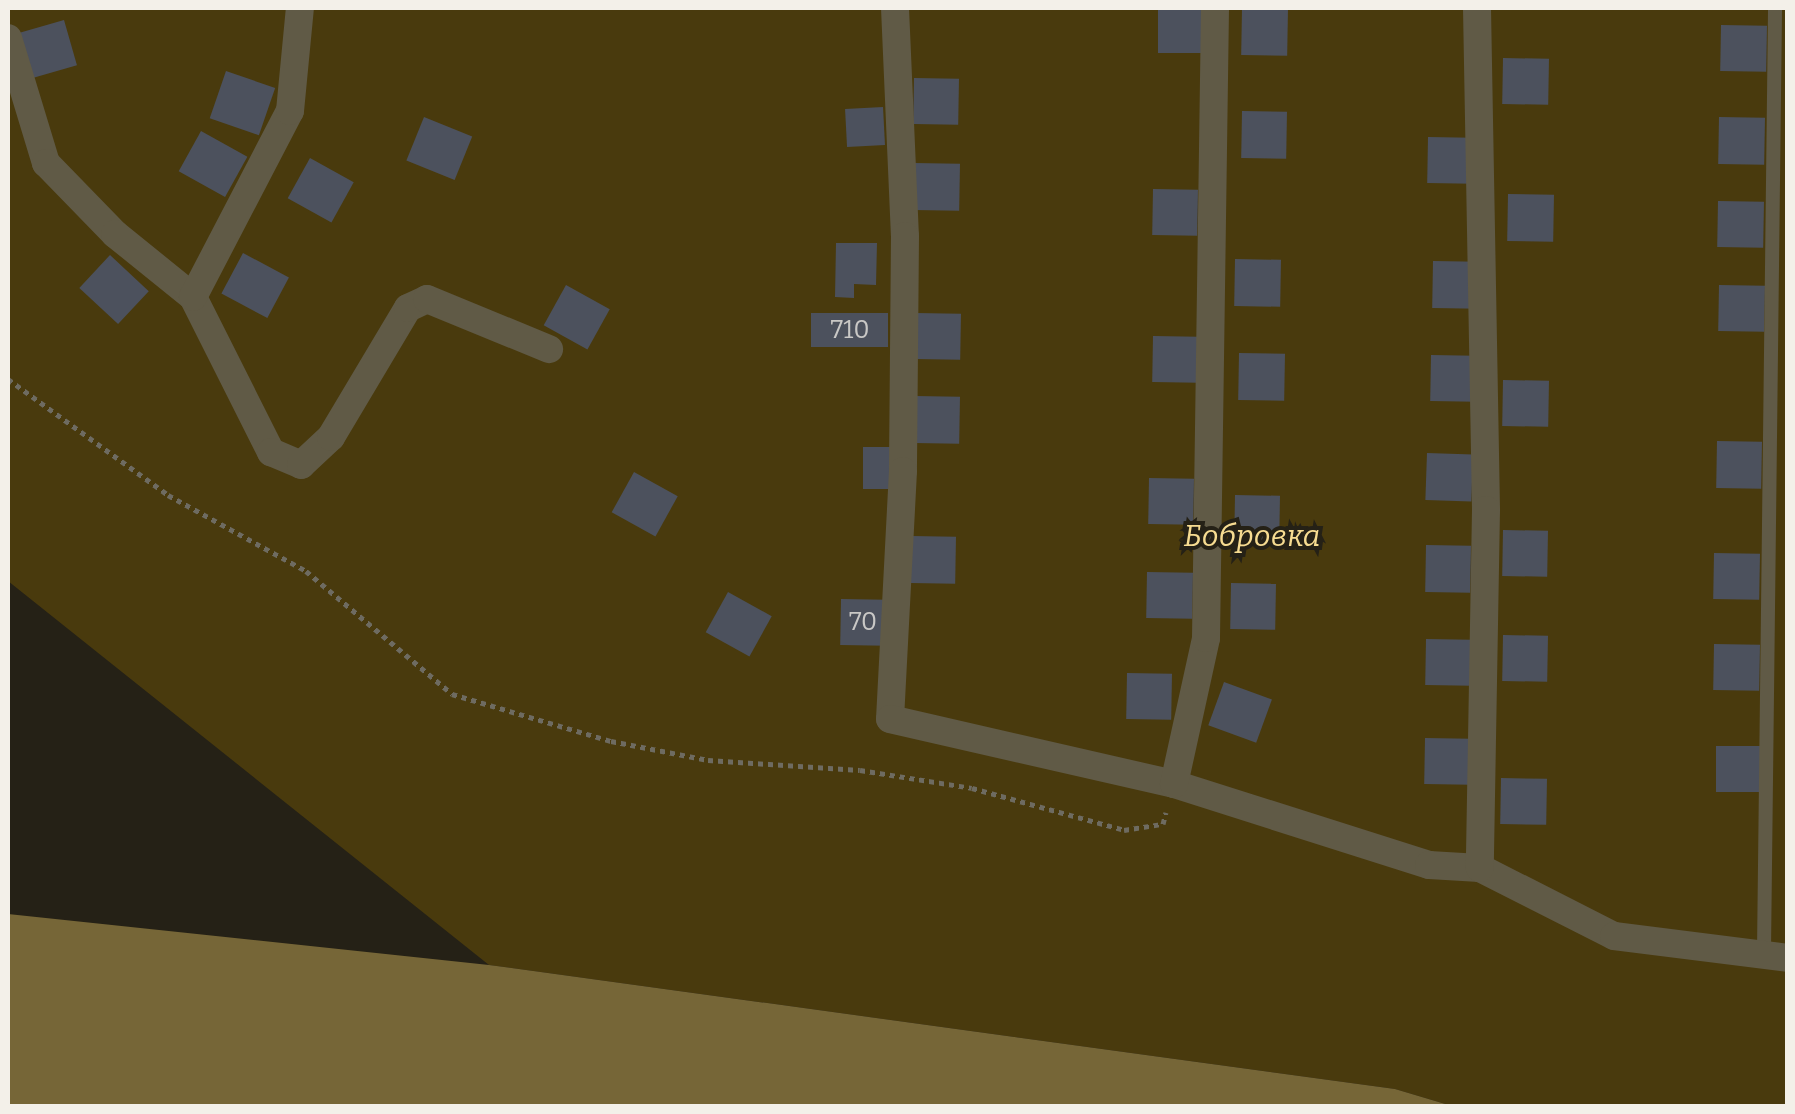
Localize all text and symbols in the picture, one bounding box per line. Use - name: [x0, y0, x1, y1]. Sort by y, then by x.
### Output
- house number: 710: [831, 315, 869, 345]
- park label: Бобровка: [1184, 518, 1320, 554]
- house number: 70: [849, 607, 877, 637]

